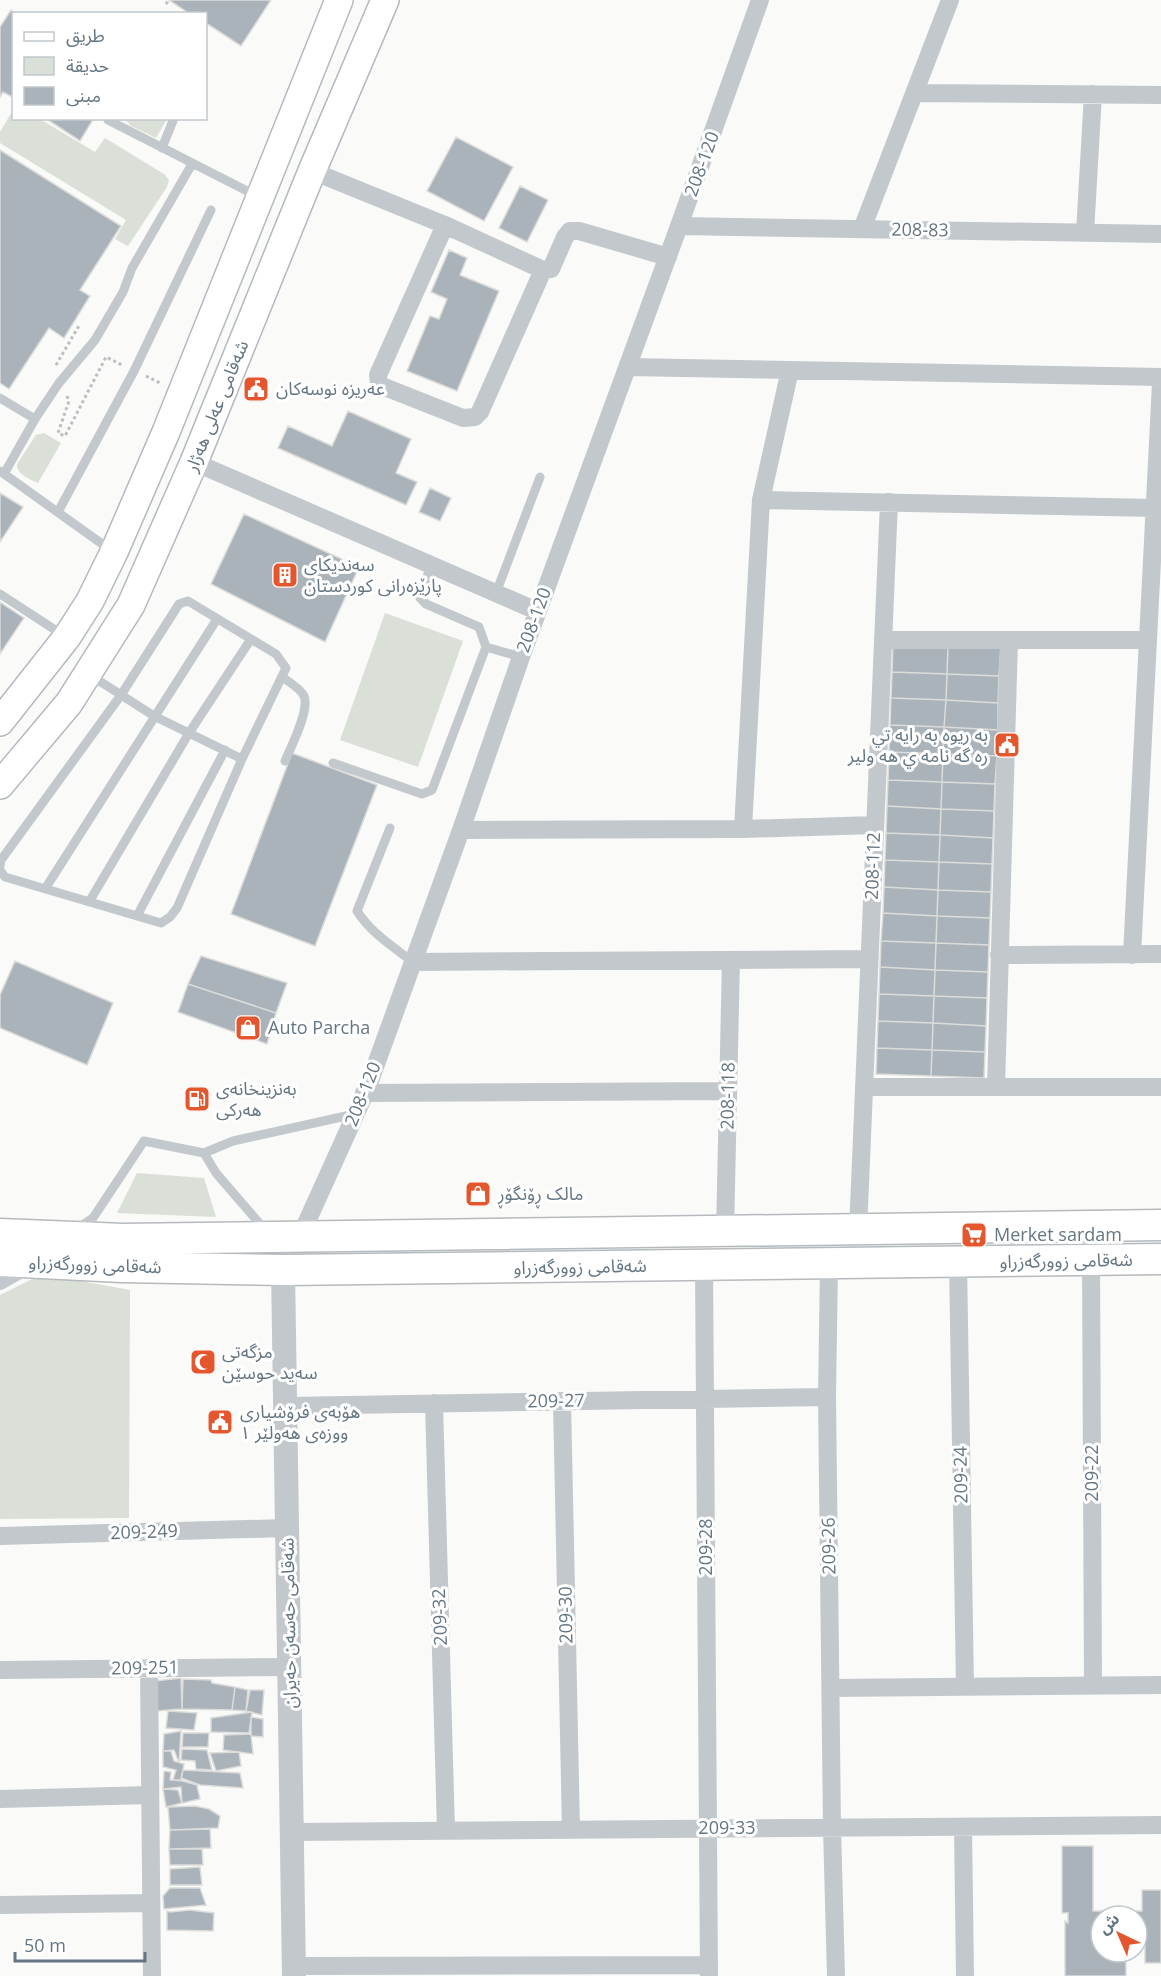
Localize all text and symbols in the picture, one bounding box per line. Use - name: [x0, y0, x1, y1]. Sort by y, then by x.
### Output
- legend: [12, 12, 207, 120]
- text: طريق: [66, 23, 105, 47]
- text: حديقة: [66, 53, 109, 77]
- text: مبنى: [66, 83, 101, 107]
- street label: 208-120: [678, 128, 724, 199]
- street label: 208-83: [891, 217, 949, 241]
- street label: شەقامی عەلی هەژار: [178, 336, 253, 476]
- public building icon: عەریزە نوسەکان: [241, 374, 271, 404]
- place label: عەریزە نوسەکان: [276, 376, 385, 400]
- place label: سەندیکای پارێزەرانی کوردستان: [304, 552, 442, 597]
- building icon: سەندیکای پارێزەرانی کوردستان: [270, 560, 300, 590]
- street label: 208-120: [510, 584, 556, 655]
- place label: به ريوه به رايه تي ره گه نامه ي هه ولير: [847, 722, 988, 769]
- public building icon: به ريوه به رايه تي ره گه نامه ي هه ولير: [992, 730, 1022, 760]
- street label: 208-112: [859, 832, 885, 900]
- shop icon: Auto Parcha: [233, 1013, 263, 1043]
- place label: Auto Parcha: [268, 1015, 370, 1039]
- street label: 208-120: [338, 1058, 386, 1129]
- street label: 208-118: [714, 1062, 740, 1130]
- place label: بەنزینخانەی هەرکی: [216, 1076, 297, 1121]
- fuel station icon: بەنزینخانەی هەرکی: [182, 1084, 212, 1114]
- shop icon: مالک ڕۆنگۆڕ: [463, 1179, 493, 1209]
- place label: مالک ڕۆنگۆڕ: [497, 1181, 583, 1209]
- supermarket icon: Merket sardam: [959, 1220, 989, 1250]
- place label: Merket sardam: [994, 1222, 1122, 1246]
- street label: شەقامی زوورگەزراو: [999, 1247, 1133, 1273]
- street label: شەقامی زوورگەزراو: [28, 1250, 162, 1278]
- street label: شەقامی زوورگەزراو: [513, 1253, 647, 1279]
- place label: مزگەتی سەید حوسێن: [222, 1339, 318, 1384]
- mosque icon: مزگەتی سەید حوسێن: [188, 1347, 218, 1377]
- street label: 209-27: [527, 1388, 585, 1412]
- place label: هۆبەی فرۆشیاری ووزەی هەولێر ١: [240, 1399, 360, 1444]
- public building icon: هۆبەی فرۆشیاری ووزەی هەولێر ١: [205, 1407, 235, 1437]
- street label: 209-22: [1079, 1444, 1103, 1502]
- street label: 209-24: [948, 1446, 972, 1504]
- street label: 209-26: [816, 1517, 840, 1575]
- street label: 209-249: [110, 1518, 178, 1544]
- street label: 209-28: [693, 1518, 717, 1576]
- street label: شەقامی حەسەن حەیران: [275, 1537, 301, 1709]
- street label: 209-30: [553, 1586, 577, 1644]
- street label: 209-32: [426, 1588, 452, 1646]
- street label: 209-251: [111, 1654, 179, 1680]
- street label: 209-33: [698, 1815, 756, 1839]
- north arrow: [1089, 1904, 1149, 1964]
- text: ش: [1093, 1908, 1124, 1939]
- scale bar: [15, 1925, 146, 1963]
- text: 50 m: [24, 1933, 66, 1957]

